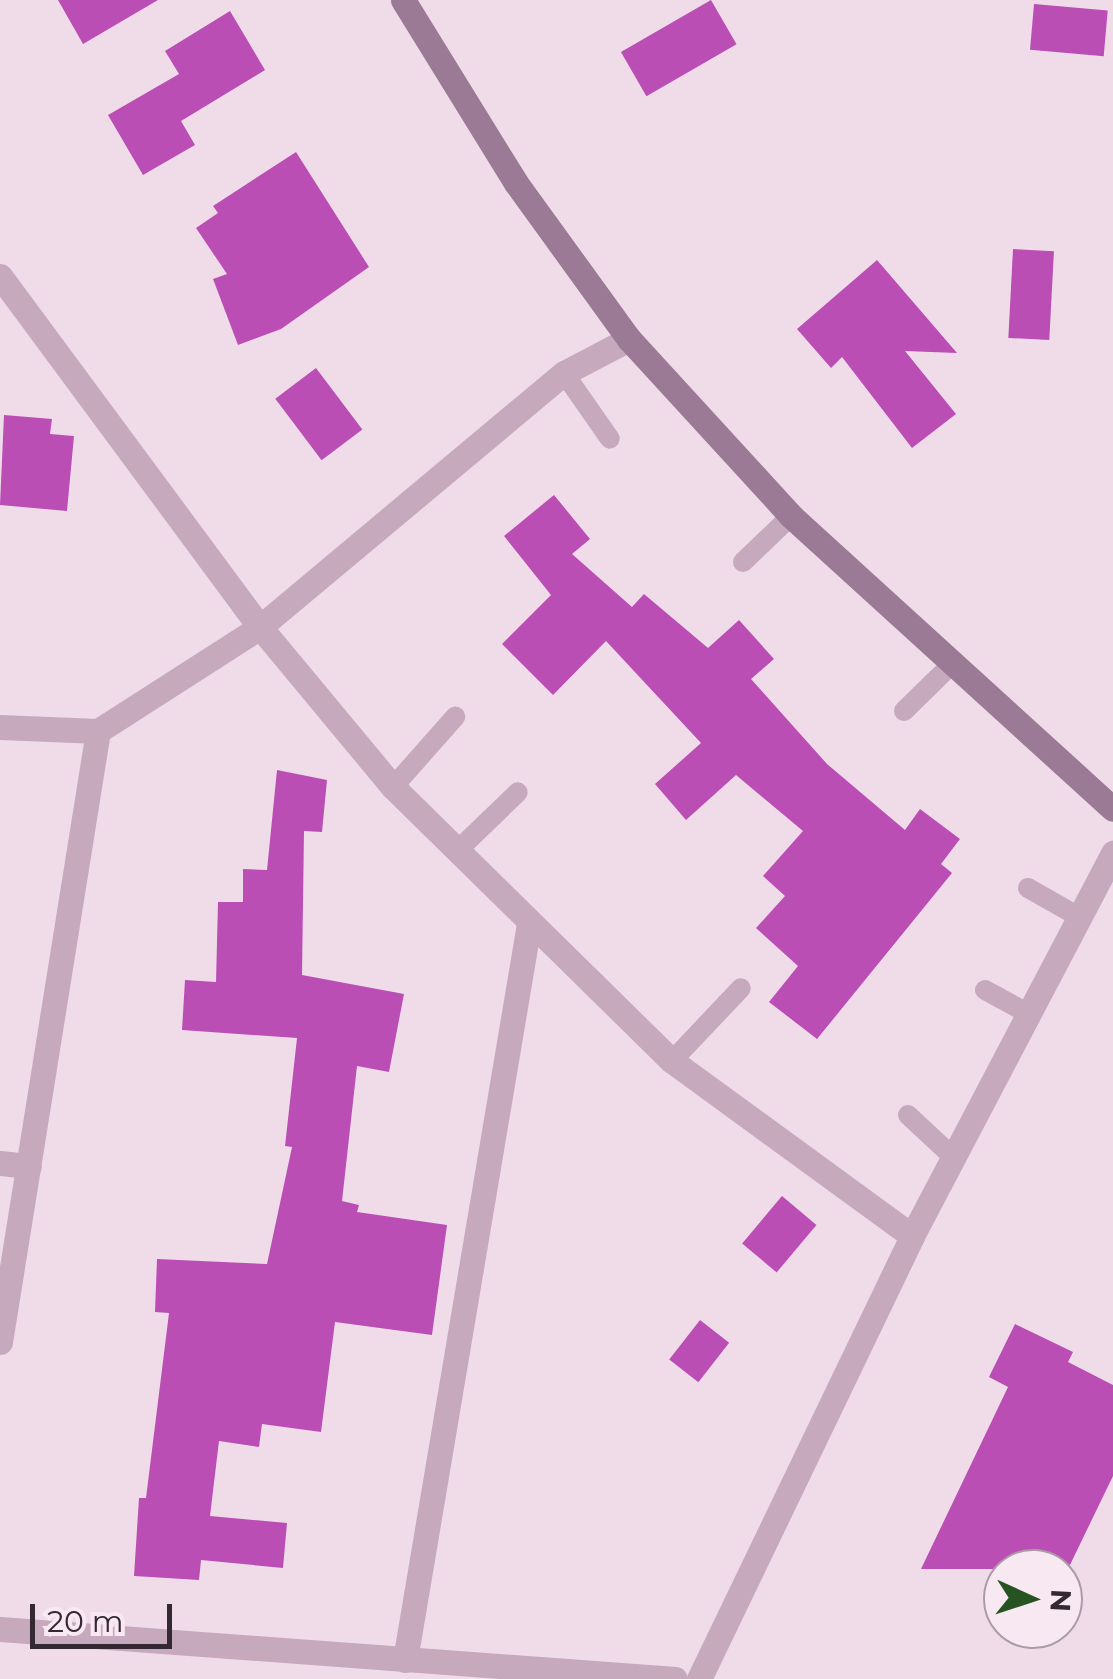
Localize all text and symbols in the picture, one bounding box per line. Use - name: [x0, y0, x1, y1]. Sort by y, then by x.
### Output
- north arrow: [983, 1549, 1083, 1649]
- scale bar: [35, 1584, 178, 1646]
- text: N: [1043, 1588, 1079, 1613]
- text: 20 m: [47, 1603, 124, 1640]

